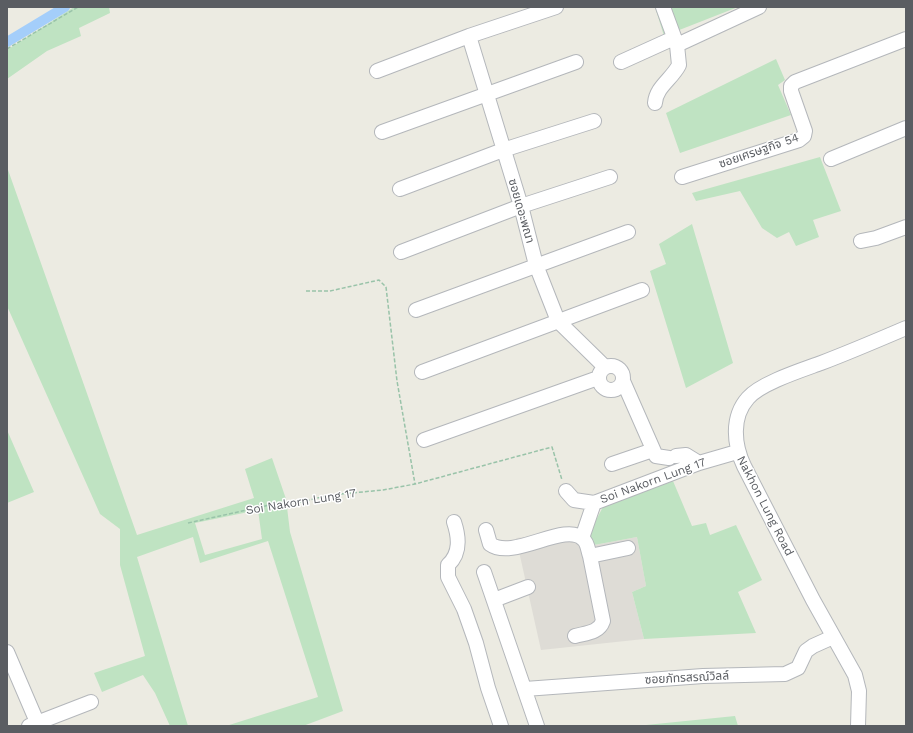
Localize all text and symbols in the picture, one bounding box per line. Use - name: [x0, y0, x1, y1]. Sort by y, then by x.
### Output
- street label: ซอยเศรษฐกิจ 54: [717, 131, 801, 171]
- street label: ซอยเดอะพณา: [505, 177, 537, 245]
- street label: Nakhon Lung Road: [734, 454, 796, 558]
- street label: Soi Nakorn Lung 17: [598, 455, 708, 507]
- street label: Soi Nakorn Lung 17: [245, 486, 357, 518]
- street label: ซอยภัทรสรณ์วิลล์: [645, 669, 729, 687]

